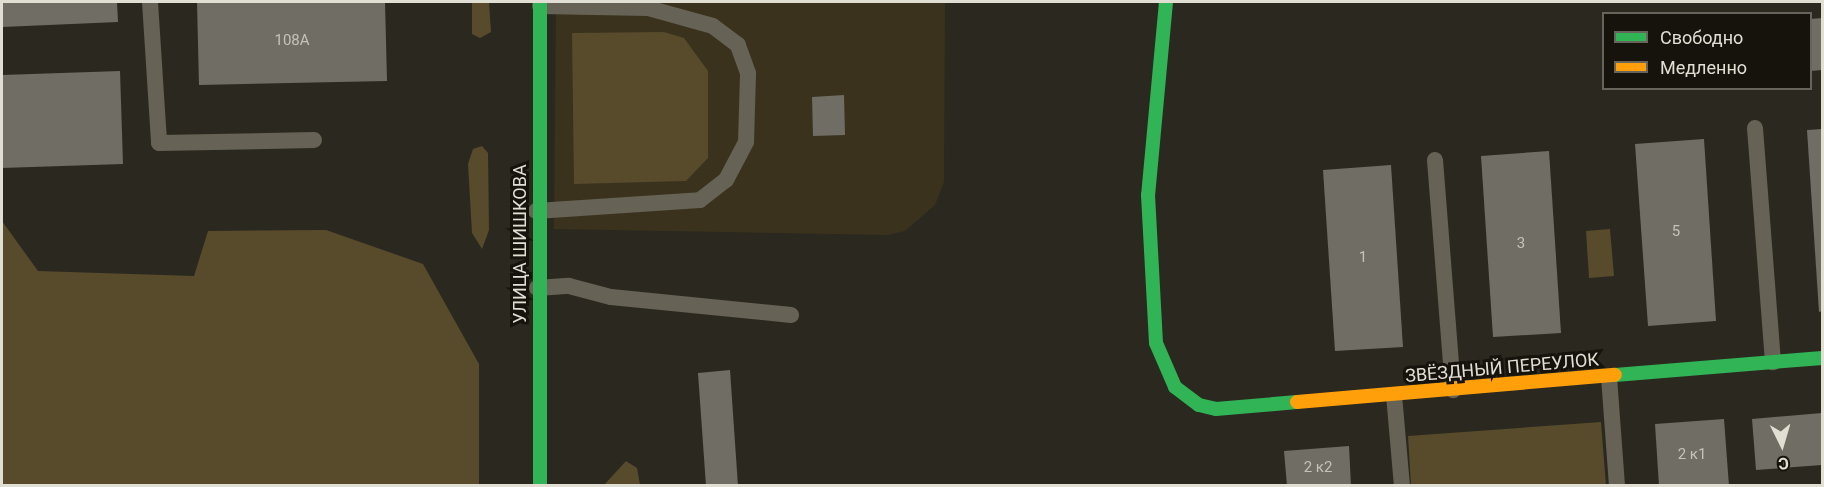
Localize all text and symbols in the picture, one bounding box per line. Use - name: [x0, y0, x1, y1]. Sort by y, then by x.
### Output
- legend: [1602, 12, 1812, 90]
- text: Свободно: [1660, 27, 1743, 48]
- house number: 108А: [274, 32, 310, 50]
- text: Медленно: [1660, 57, 1747, 78]
- street label: УЛИЦА ШИШКОВА: [509, 164, 531, 324]
- house number: 5: [1672, 223, 1680, 241]
- house number: 3: [1517, 235, 1525, 253]
- house number: 1: [1359, 249, 1367, 267]
- street label: ЗВЁЗДНЫЙ ПЕРЕУЛОК: [1404, 349, 1600, 387]
- north arrow: [1752, 415, 1812, 475]
- house number: 2 к1: [1678, 446, 1706, 464]
- text: С: [1778, 454, 1790, 473]
- house number: 2 к2: [1304, 459, 1332, 477]

